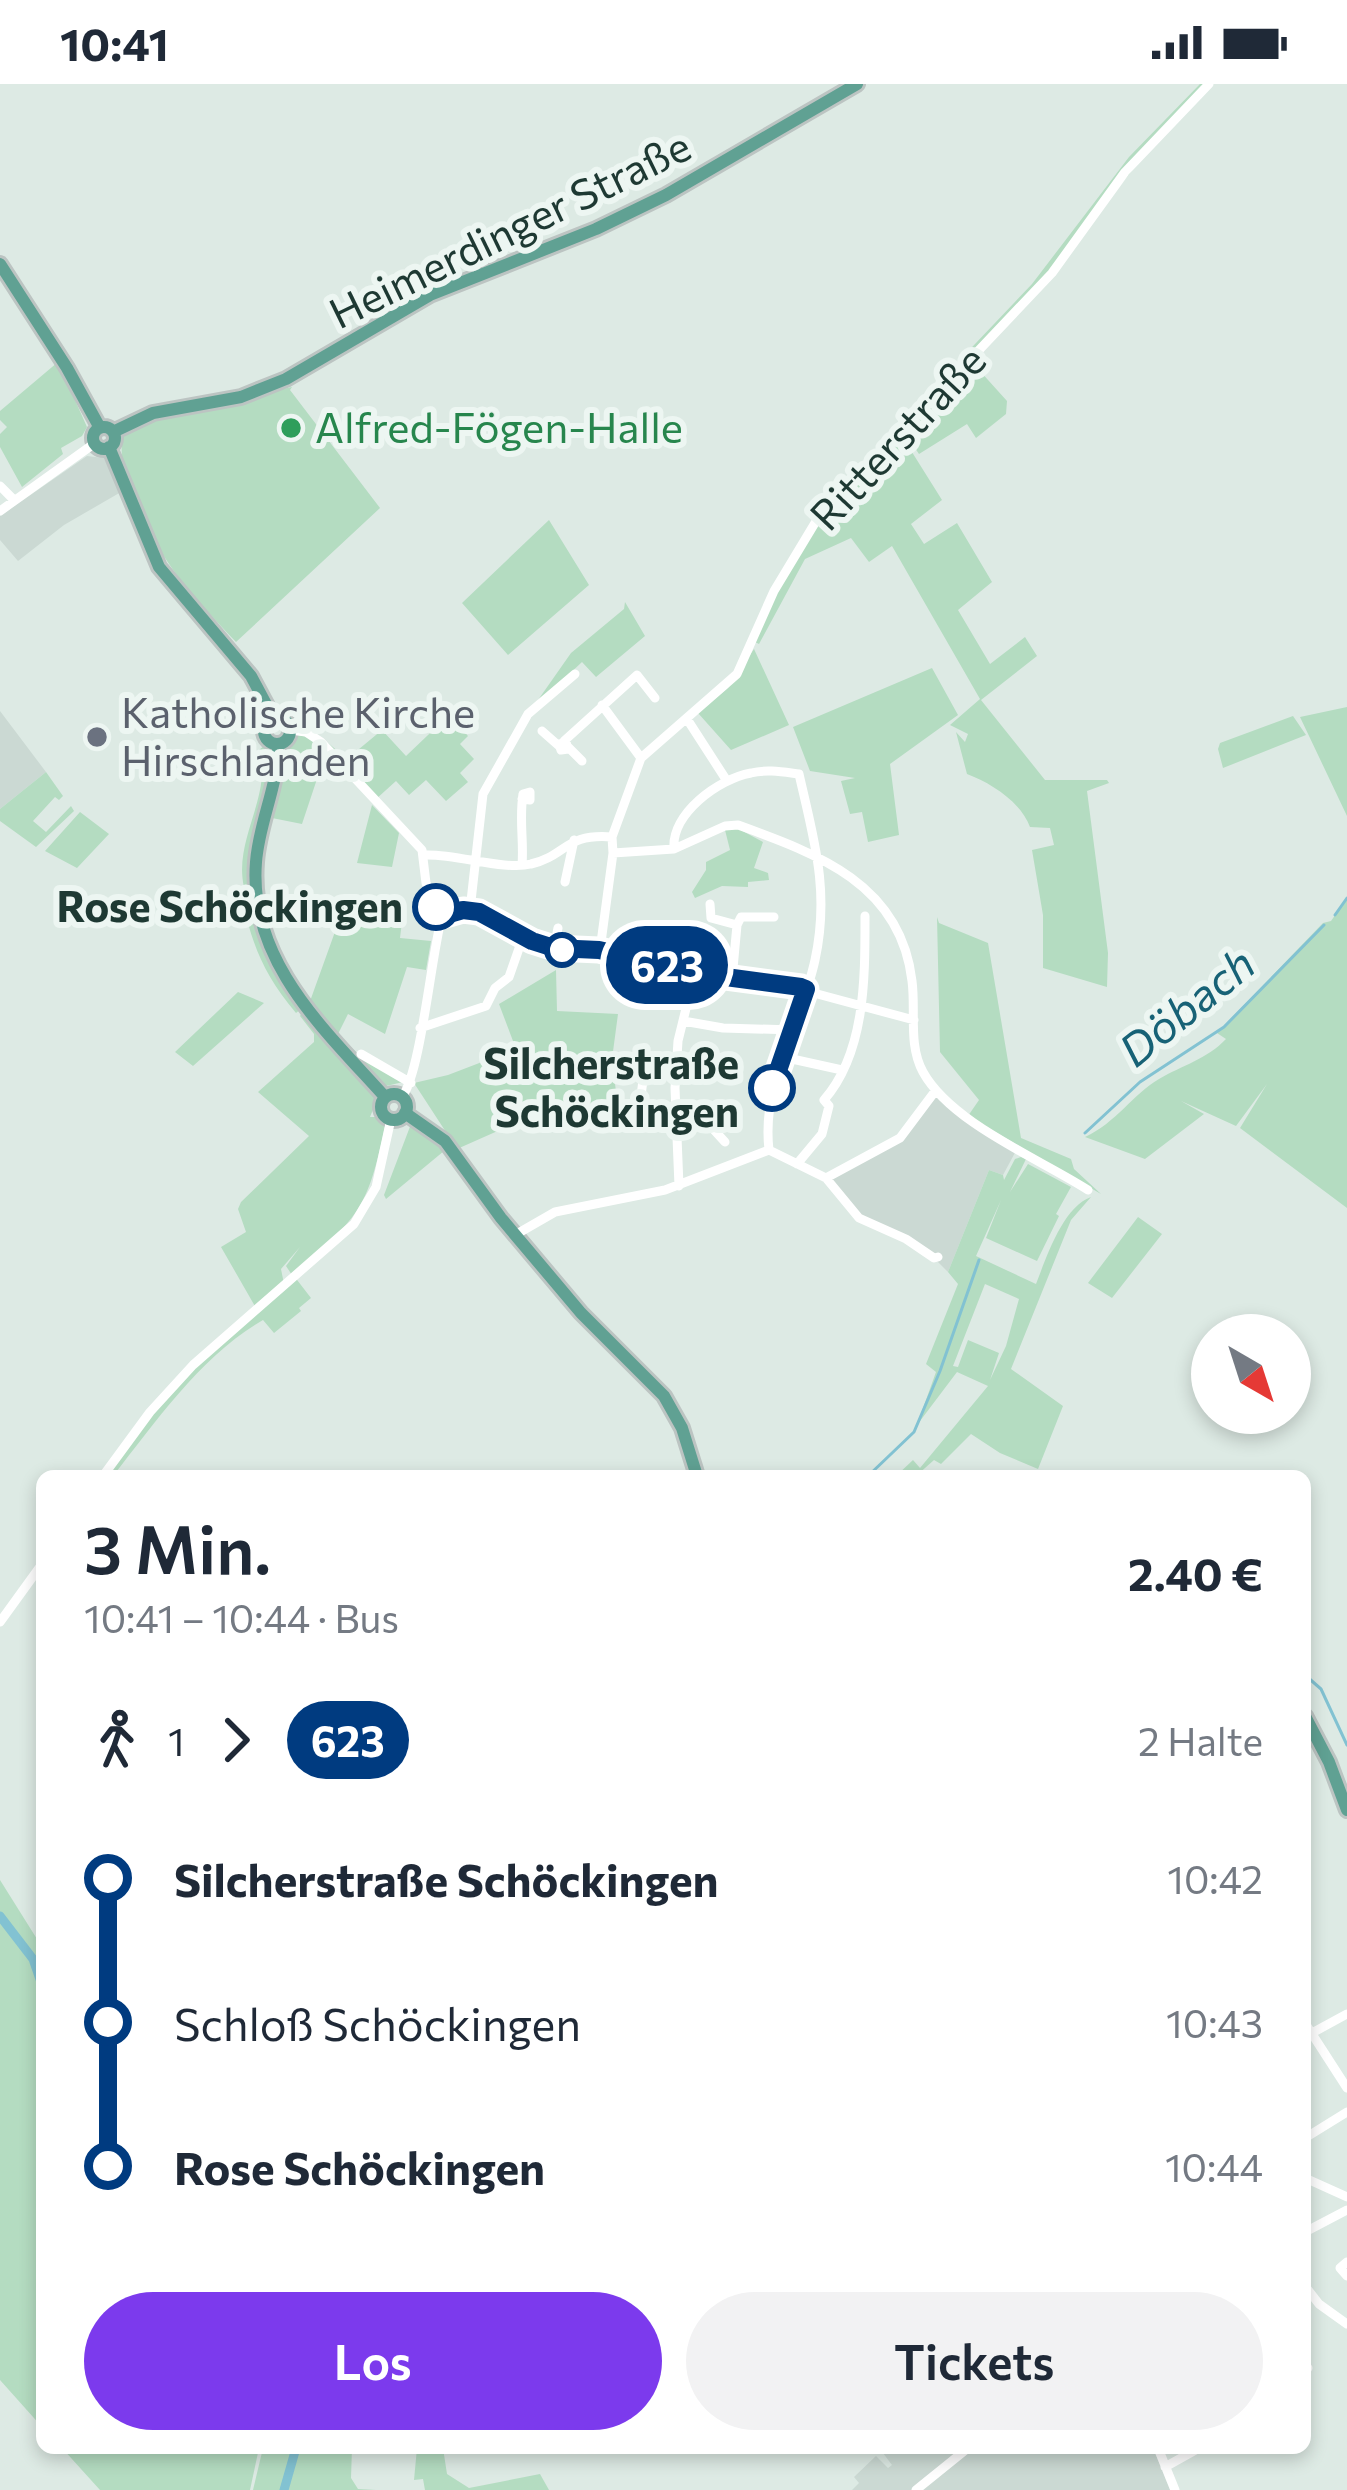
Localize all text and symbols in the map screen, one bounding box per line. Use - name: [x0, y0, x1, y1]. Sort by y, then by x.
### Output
- text: 10:41: [60, 15, 169, 70]
- street label: Heimerdinger Straße: [320, 118, 698, 338]
- street label: Ritterstraße: [798, 334, 995, 540]
- place label: Alfred-Fögen-Halle: [315, 400, 683, 452]
- marker: Alfred-Fögen-Halle: [278, 415, 304, 441]
- place label: Katholische Kirche Hirschlanden: [121, 685, 475, 785]
- marker: Katholische Kirche Hirschlanden: [84, 724, 110, 750]
- place label: Rose Schöckingen: [57, 879, 403, 931]
- marker: Rose Schöckingen: [414, 885, 458, 929]
- line badge: 623: [598, 926, 736, 1004]
- unlabelled marker: [546, 934, 578, 966]
- water label: Döbach: [1107, 934, 1264, 1076]
- text: 623: [630, 939, 704, 991]
- place label: Silcherstraße Schöckingen: [483, 1036, 739, 1136]
- marker: Silcherstraße Schöckingen: [750, 1066, 794, 1110]
- north arrow: [1191, 1314, 1311, 1434]
- map controls: [1191, 1314, 1311, 1434]
- text: 3 Min.: [84, 1507, 271, 1588]
- text: 2.40 €: [1128, 1545, 1263, 1600]
- text: 10:41 – 10:44 · Bus: [84, 1593, 399, 1641]
- icon: walk: [84, 1707, 150, 1773]
- icon: forward: [203, 1707, 269, 1773]
- text: 623: [311, 1714, 385, 1766]
- text: 1: [168, 1716, 185, 1764]
- text: 2 Halte: [1138, 1716, 1263, 1764]
- text: Silcherstraße Schöckingen: [174, 1851, 719, 1906]
- text: 10:42: [1167, 1854, 1263, 1902]
- text: Schloß Schöckingen: [174, 1995, 581, 2050]
- text: 10:43: [1166, 1998, 1263, 2046]
- text: Rose Schöckingen: [174, 2139, 545, 2194]
- text: 10:44: [1165, 2142, 1263, 2190]
- button: Los: [84, 2292, 662, 2430]
- button: Tickets: [686, 2292, 1263, 2430]

